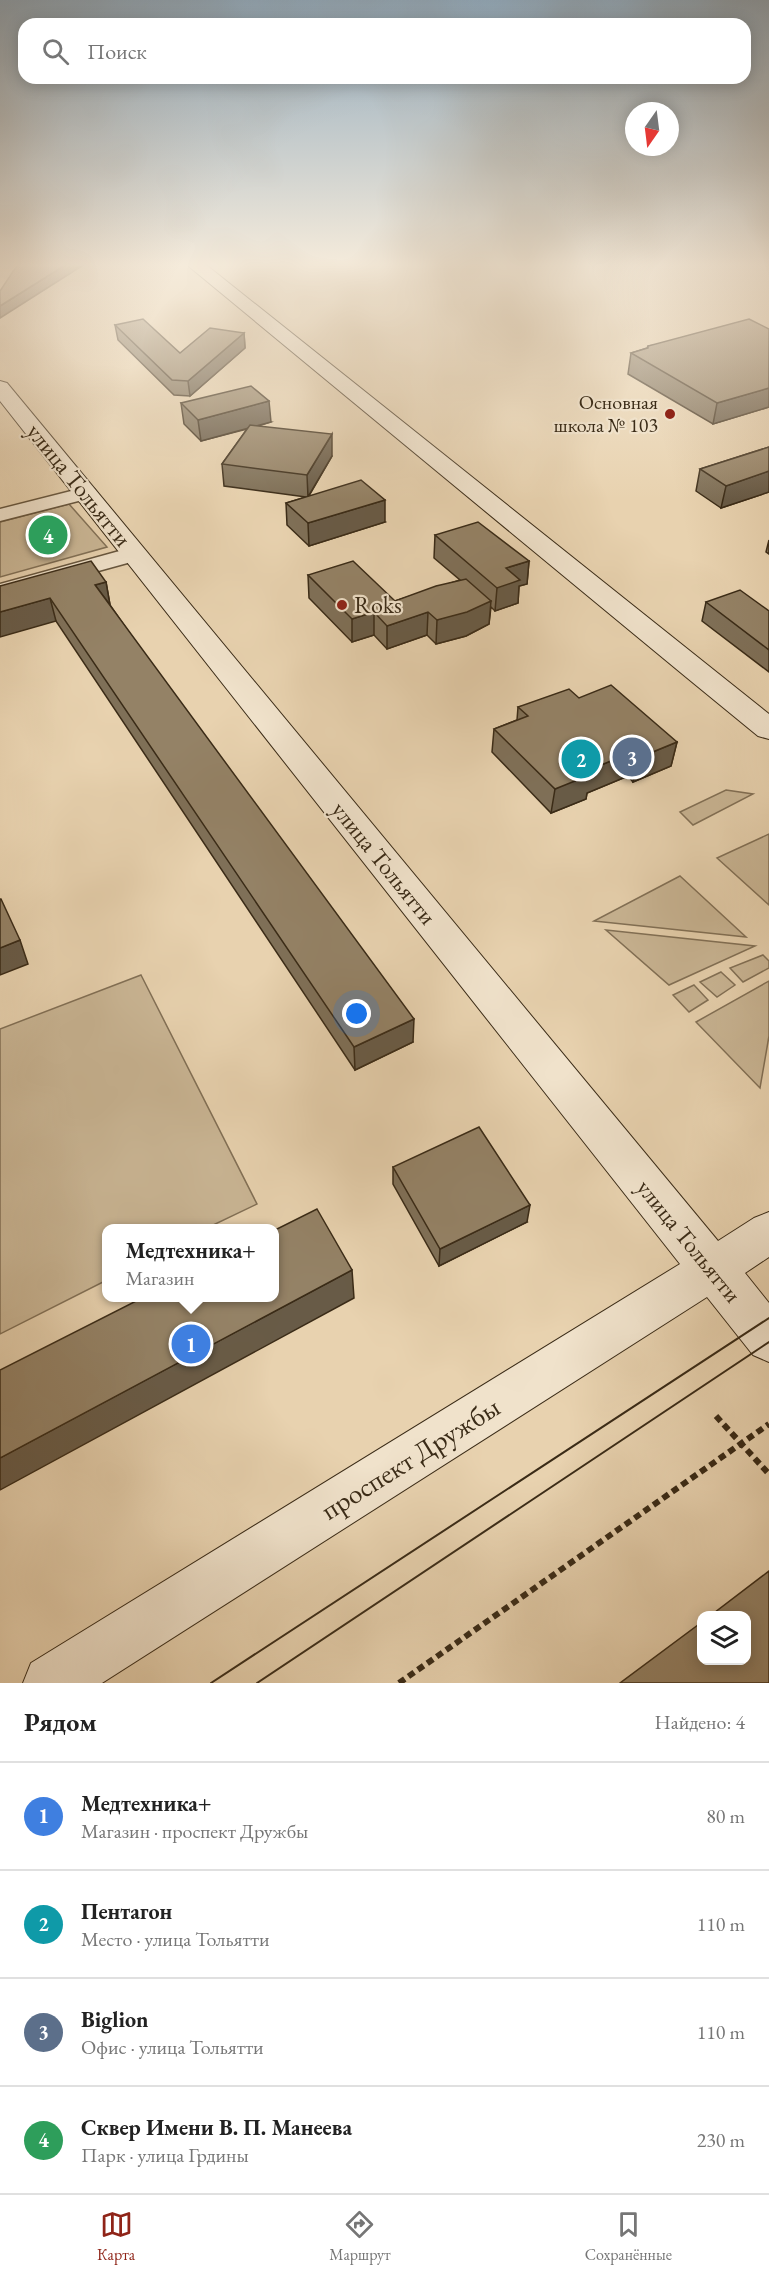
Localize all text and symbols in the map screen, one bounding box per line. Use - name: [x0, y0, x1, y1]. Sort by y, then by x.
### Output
- search box: [18, 18, 751, 84]
- icon: search: [39, 35, 72, 68]
- text: Поиск: [87, 37, 147, 66]
- north arrow: [625, 102, 679, 156]
- place label: Основная школа № 103: [554, 389, 658, 438]
- marker: Основная школа № 103: [663, 407, 677, 421]
- street label: улица Тольятти: [20, 417, 139, 553]
- pin: 4: [28, 512, 68, 558]
- place label: Roks: [354, 589, 402, 620]
- marker: Roks: [335, 598, 349, 612]
- pin: 3: [612, 734, 652, 780]
- pin: 2: [562, 736, 600, 782]
- street label: улица Тольятти: [325, 795, 444, 931]
- your location: [342, 999, 371, 1028]
- street label: улица Тольятти: [630, 1173, 749, 1309]
- popup: [102, 1224, 279, 1302]
- text: Медтехника+: [125, 1236, 256, 1265]
- text: Магазин: [125, 1265, 195, 1291]
- pin: 1: [172, 1322, 210, 1366]
- street label: проспект Дружбы: [314, 1388, 506, 1528]
- map controls: [697, 1611, 751, 1665]
- button: layers: [697, 1611, 751, 1665]
- text: Рядом: [24, 1705, 97, 1739]
- text: Найдено: 4: [654, 1709, 745, 1735]
- text: Медтехника+: [81, 1789, 211, 1818]
- text: 1: [38, 1803, 49, 1829]
- text: 80 m: [706, 1803, 745, 1829]
- text: Магазин · проспект Дружбы: [81, 1818, 308, 1844]
- text: Пентагон: [81, 1897, 172, 1926]
- text: 2: [38, 1911, 49, 1937]
- text: 110 m: [697, 1911, 745, 1937]
- text: Место · улица Тольятти: [81, 1926, 269, 1952]
- text: Biglion: [81, 2005, 149, 2034]
- text: 3: [38, 2019, 49, 2045]
- text: 110 m: [697, 2019, 745, 2045]
- text: Офис · улица Тольятти: [81, 2034, 264, 2060]
- text: Сквер Имени В. П. Манеева: [81, 2113, 352, 2142]
- text: 4: [38, 2127, 49, 2153]
- text: 230 m: [697, 2127, 745, 2153]
- text: Парк · улица Грдины: [81, 2142, 249, 2168]
- tab: Карта: [97, 2208, 135, 2265]
- tab: Маршрут: [329, 2208, 391, 2265]
- tab: Сохранённые: [585, 2208, 672, 2265]

